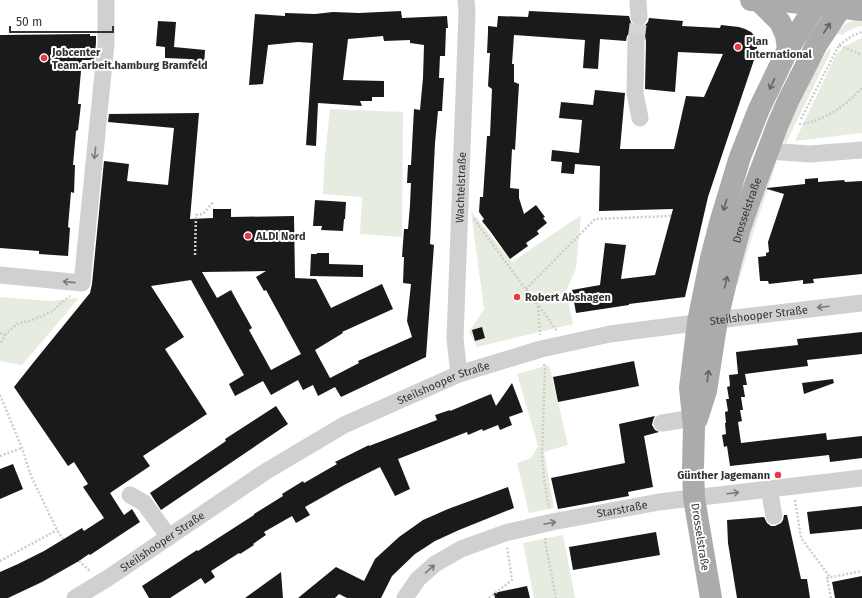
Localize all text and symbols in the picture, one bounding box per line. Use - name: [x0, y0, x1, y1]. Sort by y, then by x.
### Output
- scale bar: [10, 8, 113, 34]
- text: 50 m: [16, 15, 42, 29]
- one-way arrow: [823, 23, 831, 34]
- place label: Plan International: [746, 35, 813, 61]
- marker: Plan International: [733, 42, 743, 52]
- place label: Jobcenter Team.arbeit.hamburg Bramfeld: [51, 46, 208, 72]
- marker: Jobcenter Team.arbeit.hamburg Bramfeld: [39, 53, 49, 63]
- one-way arrow: [767, 78, 775, 90]
- one-way arrow: [91, 146, 99, 159]
- street label: Wachtelstraße: [453, 152, 468, 223]
- street label: Drosselstraße: [730, 176, 764, 244]
- one-way arrow: [721, 199, 728, 212]
- place label: ALDI Nord: [255, 230, 306, 243]
- marker: ALDI Nord: [243, 231, 253, 241]
- one-way arrow: [723, 276, 731, 289]
- one-way arrow: [63, 278, 76, 285]
- place label: Robert Abshagen: [525, 291, 611, 304]
- marker: Robert Abshagen: [512, 292, 522, 302]
- street label: Steilshooper Straße: [709, 303, 808, 328]
- one-way arrow: [817, 304, 830, 311]
- street label: Steilshooper Straße: [395, 359, 491, 407]
- one-way arrow: [704, 370, 712, 383]
- place label: Günther Jagemann: [677, 469, 770, 482]
- marker: Günther Jagemann: [773, 470, 783, 480]
- one-way arrow: [726, 490, 739, 497]
- street label: Starstraße: [595, 498, 648, 520]
- street label: Drosselstraße: [688, 502, 712, 572]
- street label: Steilshooper Straße: [118, 508, 207, 574]
- one-way arrow: [543, 518, 556, 526]
- one-way arrow: [424, 564, 435, 573]

